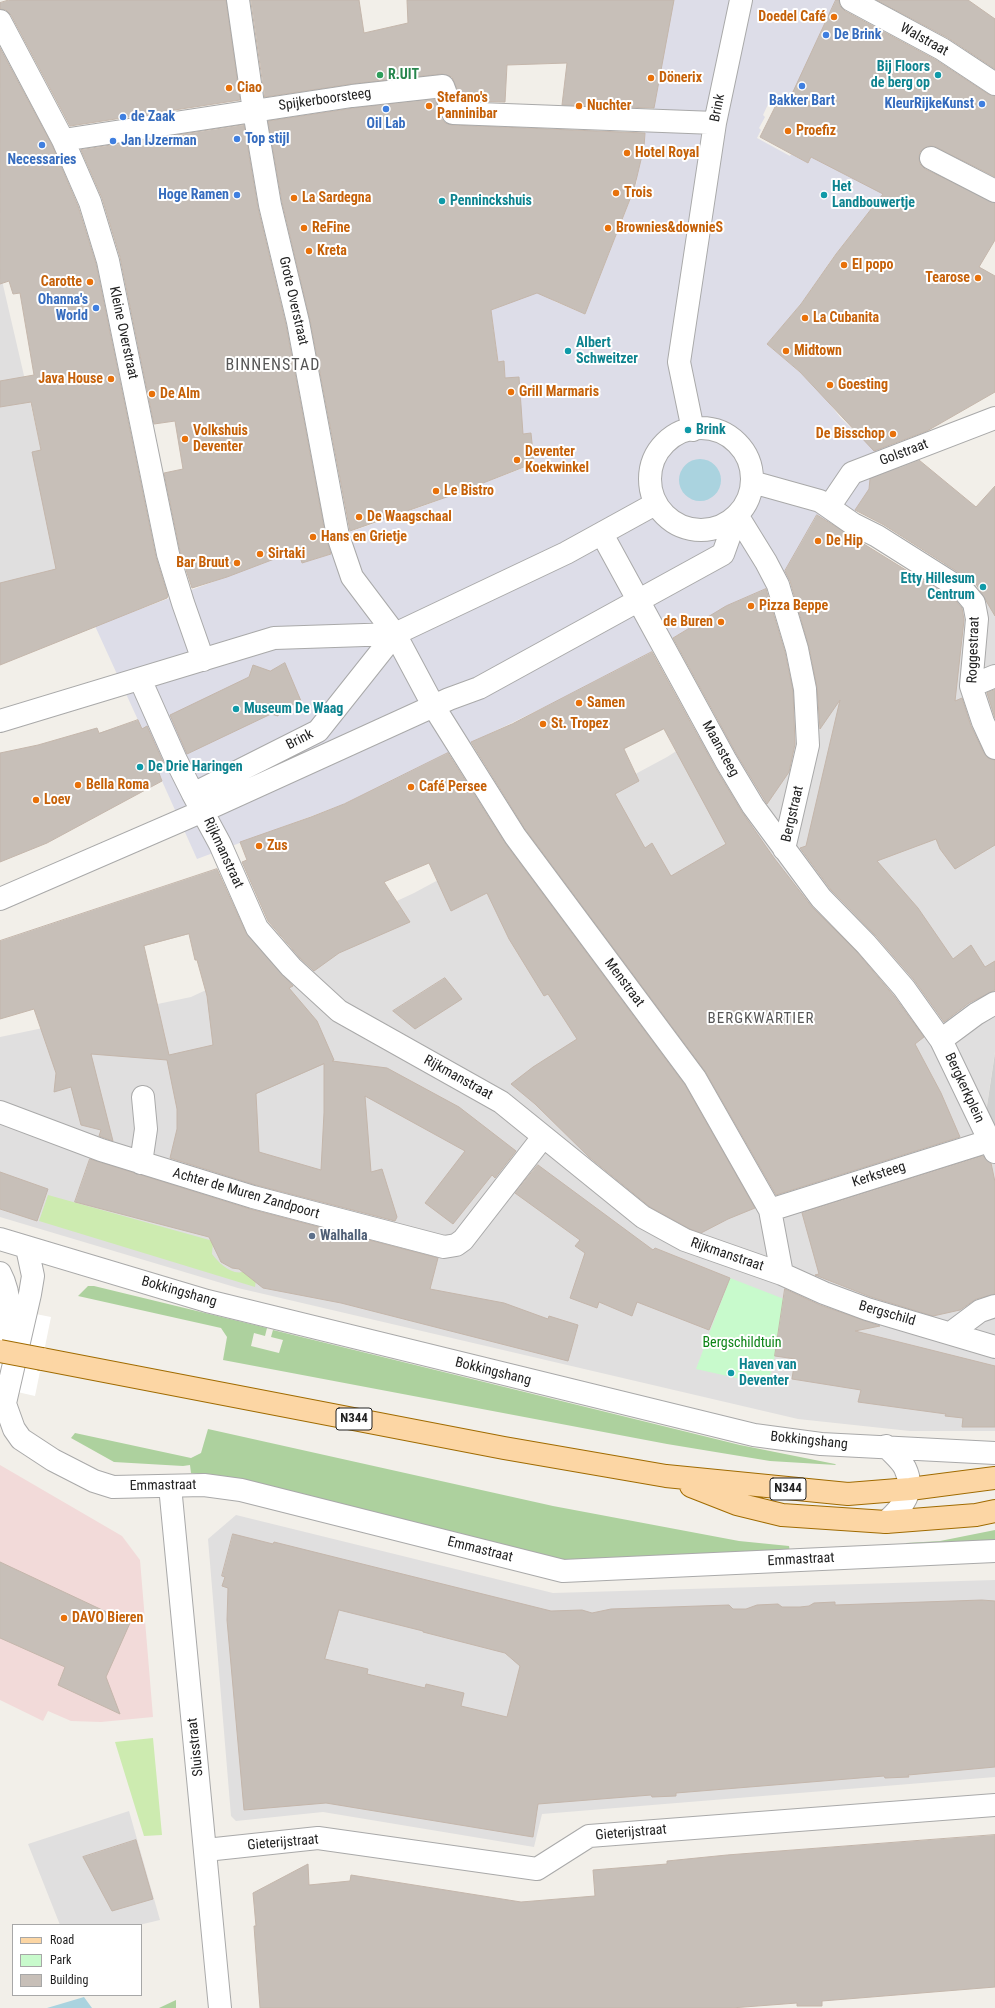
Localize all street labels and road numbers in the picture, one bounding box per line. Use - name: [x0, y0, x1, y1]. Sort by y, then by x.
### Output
- street label: Walstraat: [897, 20, 951, 60]
- street label: Spijkerboorsteeg: [278, 85, 372, 115]
- street label: Brink: [707, 93, 729, 123]
- street label: Grote Overstraat: [275, 255, 311, 347]
- street label: Kleine Overstraat: [105, 285, 141, 381]
- street label: Golstraat: [877, 436, 931, 470]
- street label: Roggestraat: [964, 616, 984, 684]
- street label: Maansteeg: [698, 718, 742, 780]
- street label: Brink: [284, 726, 316, 754]
- street label: Bergstraat: [778, 784, 808, 844]
- street label: Rijkmanstraat: [199, 815, 247, 891]
- street label: Menstraat: [600, 956, 648, 1010]
- street label: Bergkerkplein: [940, 1050, 988, 1126]
- street label: Rijkmanstraat: [421, 1052, 495, 1104]
- street label: Kerksteeg: [850, 1158, 908, 1192]
- street label: Achter de Muren Zandpoort: [171, 1165, 321, 1223]
- street label: Rijkmanstraat: [688, 1235, 766, 1275]
- street label: Bokkingshang: [139, 1273, 219, 1311]
- street label: Bergschild: [857, 1298, 917, 1330]
- street label: Bokkingshang: [453, 1354, 533, 1390]
- road number: N344: [336, 1408, 372, 1430]
- street label: Bokkingshang: [769, 1429, 849, 1453]
- street label: Emmastraat: [129, 1477, 197, 1495]
- road number: N344: [770, 1478, 806, 1500]
- street label: Emmastraat: [446, 1534, 514, 1566]
- street label: Emmastraat: [767, 1550, 835, 1570]
- street label: Sluisstraat: [185, 1717, 207, 1777]
- street label: Gieterijstraat: [595, 1822, 667, 1844]
- street label: Gieterijstraat: [247, 1832, 319, 1854]

